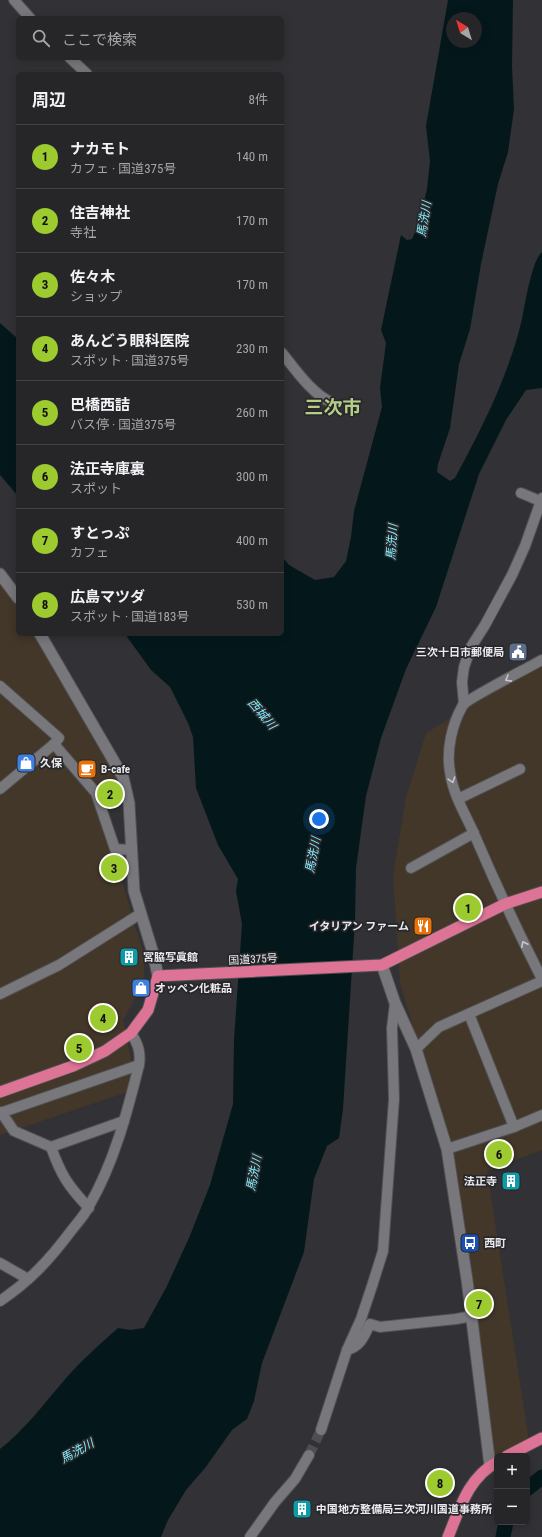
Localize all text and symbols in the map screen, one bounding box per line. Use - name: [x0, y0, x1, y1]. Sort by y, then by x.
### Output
- north arrow: [446, 12, 482, 48]
- search box: [16, 16, 284, 60]
- icon: search: [30, 27, 52, 49]
- text: ここで検索: [62, 31, 137, 49]
- text: 周辺: [32, 90, 66, 110]
- text: 8件: [249, 92, 268, 107]
- text: ナカモト: [70, 140, 130, 158]
- text: 1: [42, 149, 48, 164]
- text: 140 m: [236, 149, 268, 164]
- text: カフェ · 国道375号: [70, 161, 176, 176]
- water label: 馬洗川: [414, 198, 434, 238]
- text: 住吉神社: [70, 204, 130, 222]
- text: 2: [42, 213, 48, 228]
- text: 170 m: [236, 213, 268, 228]
- text: 寺社: [70, 225, 96, 240]
- text: 佐々木: [70, 268, 115, 286]
- text: 3: [42, 277, 48, 292]
- text: 170 m: [236, 277, 268, 292]
- text: ショップ: [70, 289, 122, 304]
- text: あんどう眼科医院: [70, 332, 190, 350]
- text: 4: [42, 341, 48, 356]
- text: 230 m: [236, 341, 268, 356]
- text: スポット · 国道375号: [70, 353, 189, 368]
- text: 巴橋西詰: [70, 396, 130, 414]
- district label: 三次市: [304, 396, 362, 419]
- text: 5: [42, 405, 48, 420]
- text: 260 m: [236, 405, 268, 420]
- text: バス停 · 国道375号: [70, 417, 176, 432]
- text: 法正寺庫裏: [70, 460, 145, 478]
- text: 6: [42, 469, 48, 484]
- text: 300 m: [236, 469, 268, 484]
- text: スポット: [70, 481, 122, 496]
- water label: 馬洗川: [384, 522, 400, 560]
- text: すとっぷ: [70, 524, 130, 542]
- text: 7: [42, 533, 48, 548]
- text: 400 m: [236, 533, 268, 548]
- text: カフェ: [70, 545, 109, 560]
- text: 広島マツダ: [70, 588, 145, 606]
- text: 8: [42, 597, 48, 612]
- text: 530 m: [236, 597, 268, 612]
- text: スポット · 国道183号: [70, 609, 189, 624]
- public building icon: 三次十日市郵便局: [507, 641, 529, 663]
- place label: 三次十日市郵便局: [416, 646, 504, 659]
- one-way arrow: [505, 675, 512, 682]
- water label: 西城川: [245, 696, 280, 734]
- shop icon: 久保: [15, 752, 37, 774]
- place label: 久保: [40, 757, 63, 770]
- cafe icon: B-cafe: [76, 758, 98, 780]
- place label: B-cafe: [101, 763, 130, 776]
- one-way arrow: [447, 777, 456, 784]
- pin: 2: [97, 779, 123, 809]
- your location: [309, 809, 329, 829]
- water label: 馬洗川: [303, 834, 324, 874]
- pin: 3: [101, 853, 127, 883]
- pin: 1: [455, 893, 481, 923]
- restaurant icon: イタリアン ファーム: [412, 915, 434, 937]
- place label: イタリアン ファーム: [309, 920, 409, 933]
- one-way arrow: [521, 941, 529, 949]
- building icon: 宮脇写眞館: [118, 946, 140, 968]
- place label: 宮脇写眞館: [143, 951, 198, 964]
- street label: 国道375号: [228, 952, 278, 967]
- shop icon: オッペン化粧品: [130, 977, 152, 999]
- place label: オッペン化粧品: [155, 982, 232, 995]
- pin: 4: [90, 1003, 116, 1033]
- pin: 5: [66, 1033, 92, 1063]
- pin: 6: [486, 1139, 512, 1169]
- water label: 馬洗川: [244, 1152, 265, 1192]
- building icon: 法正寺: [500, 1170, 522, 1192]
- place label: 法正寺: [464, 1175, 497, 1188]
- bus stop icon: 西町: [459, 1232, 481, 1254]
- place label: 西町: [484, 1237, 506, 1250]
- pin: 7: [466, 1289, 492, 1319]
- water label: 馬洗川: [58, 1435, 98, 1466]
- map controls: [494, 1453, 530, 1525]
- button: +: [494, 1453, 530, 1489]
- pin: 8: [427, 1468, 453, 1498]
- button: −: [494, 1489, 530, 1525]
- building icon: 中国地方整備局三次河川国道事務所: [291, 1498, 313, 1520]
- place label: 中国地方整備局三次河川国道事務所: [316, 1503, 492, 1516]

